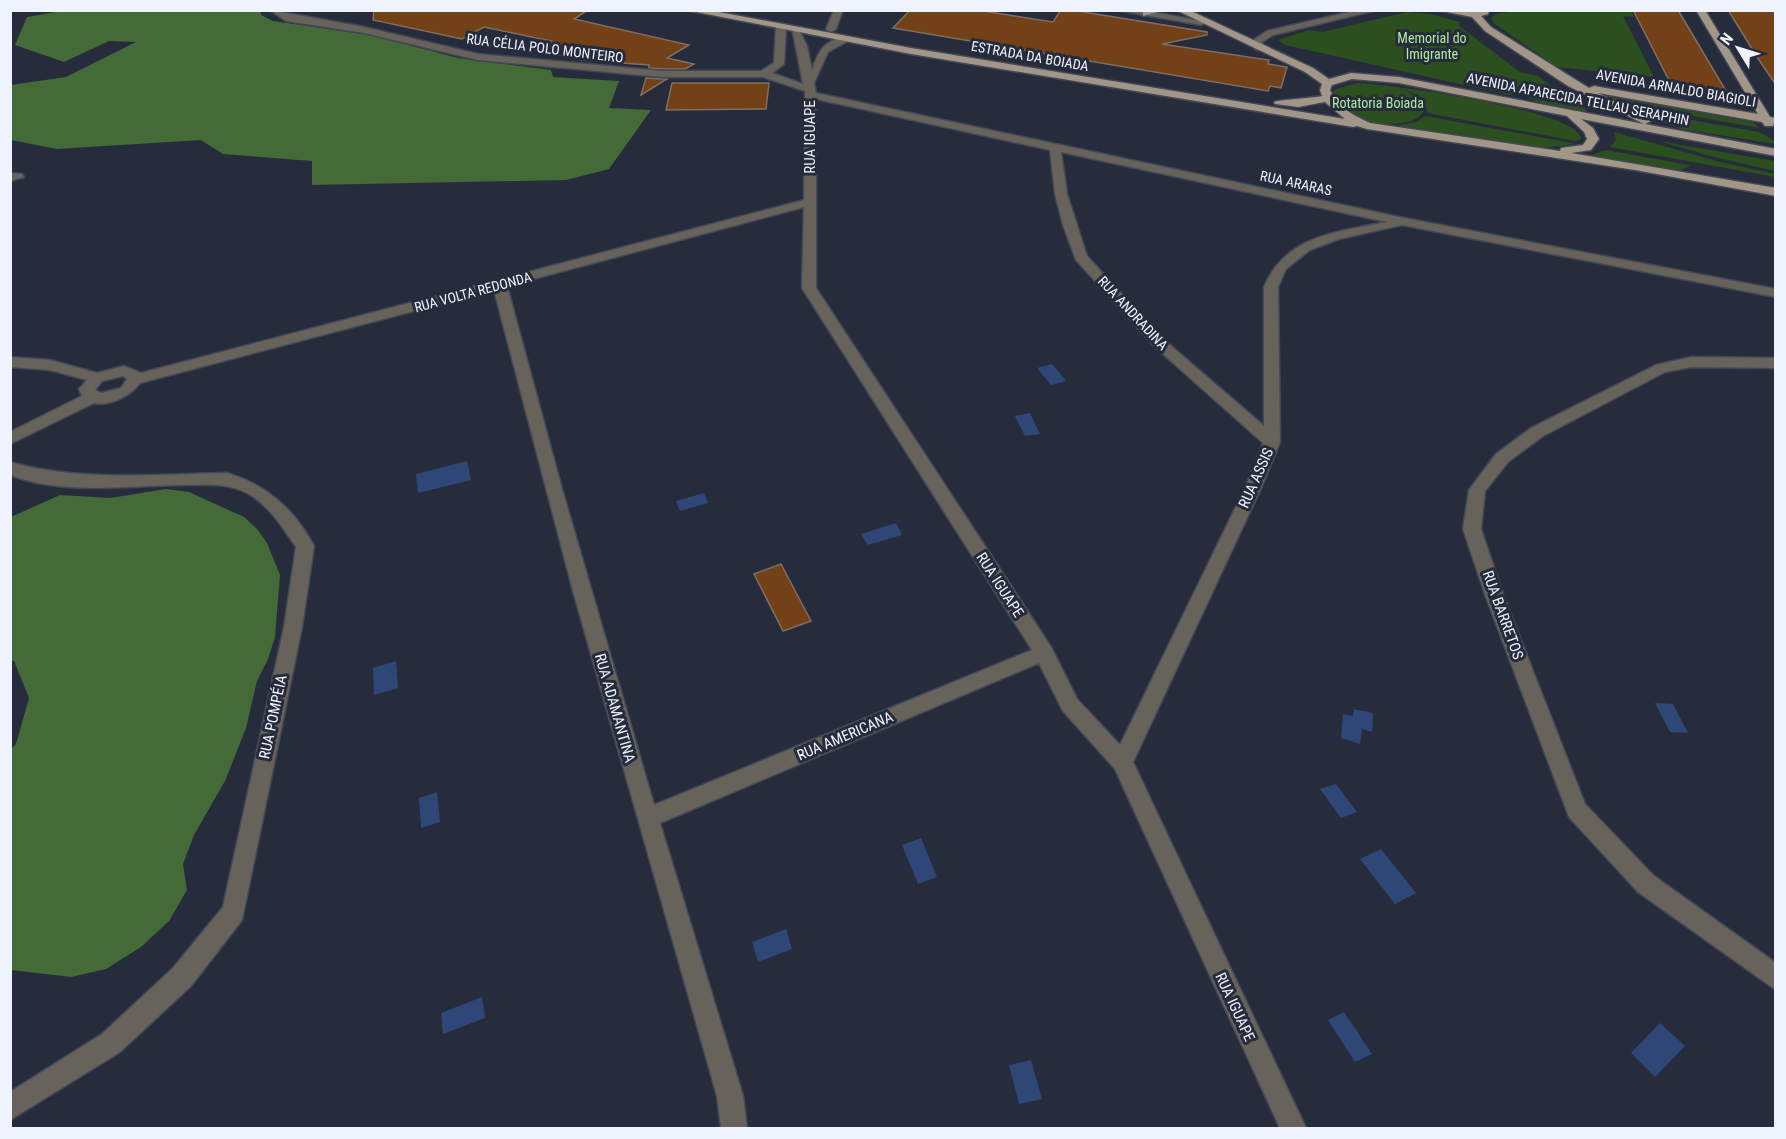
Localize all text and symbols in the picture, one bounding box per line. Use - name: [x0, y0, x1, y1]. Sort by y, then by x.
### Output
- north arrow: [1708, 18, 1768, 78]
- street label: RUA CÉLIA POLO MONTEIRO: [466, 29, 624, 66]
- text: N: [1716, 29, 1737, 49]
- park label: Memorial do Imigrante: [1397, 30, 1467, 62]
- street label: ESTRADA DA BOIADA: [970, 38, 1090, 74]
- street label: AVENIDA ARNALDO BIAGIOLI: [1595, 66, 1757, 110]
- street label: AVENIDA APARECIDA TELLAU SERAPHIN: [1465, 70, 1691, 128]
- park label: Rotatoria Boiada: [1332, 95, 1424, 111]
- street label: RUA IGUAPE: [801, 100, 819, 174]
- street label: RUA ARARAS: [1259, 168, 1333, 198]
- street label: RUA VOLTA REDONDA: [413, 269, 533, 315]
- street label: RUA ANDRADINA: [1095, 273, 1171, 353]
- street label: RUA ASSIS: [1235, 445, 1277, 511]
- street label: RUA IGUAPE: [972, 549, 1028, 621]
- street label: RUA BARRETOS: [1479, 568, 1527, 662]
- street label: RUA ADAMANTINA: [591, 651, 639, 765]
- street label: RUA POMPÉIA: [255, 673, 291, 761]
- street label: RUA AMERICANA: [794, 708, 896, 764]
- street label: RUA IGUAPE: [1211, 970, 1259, 1044]

